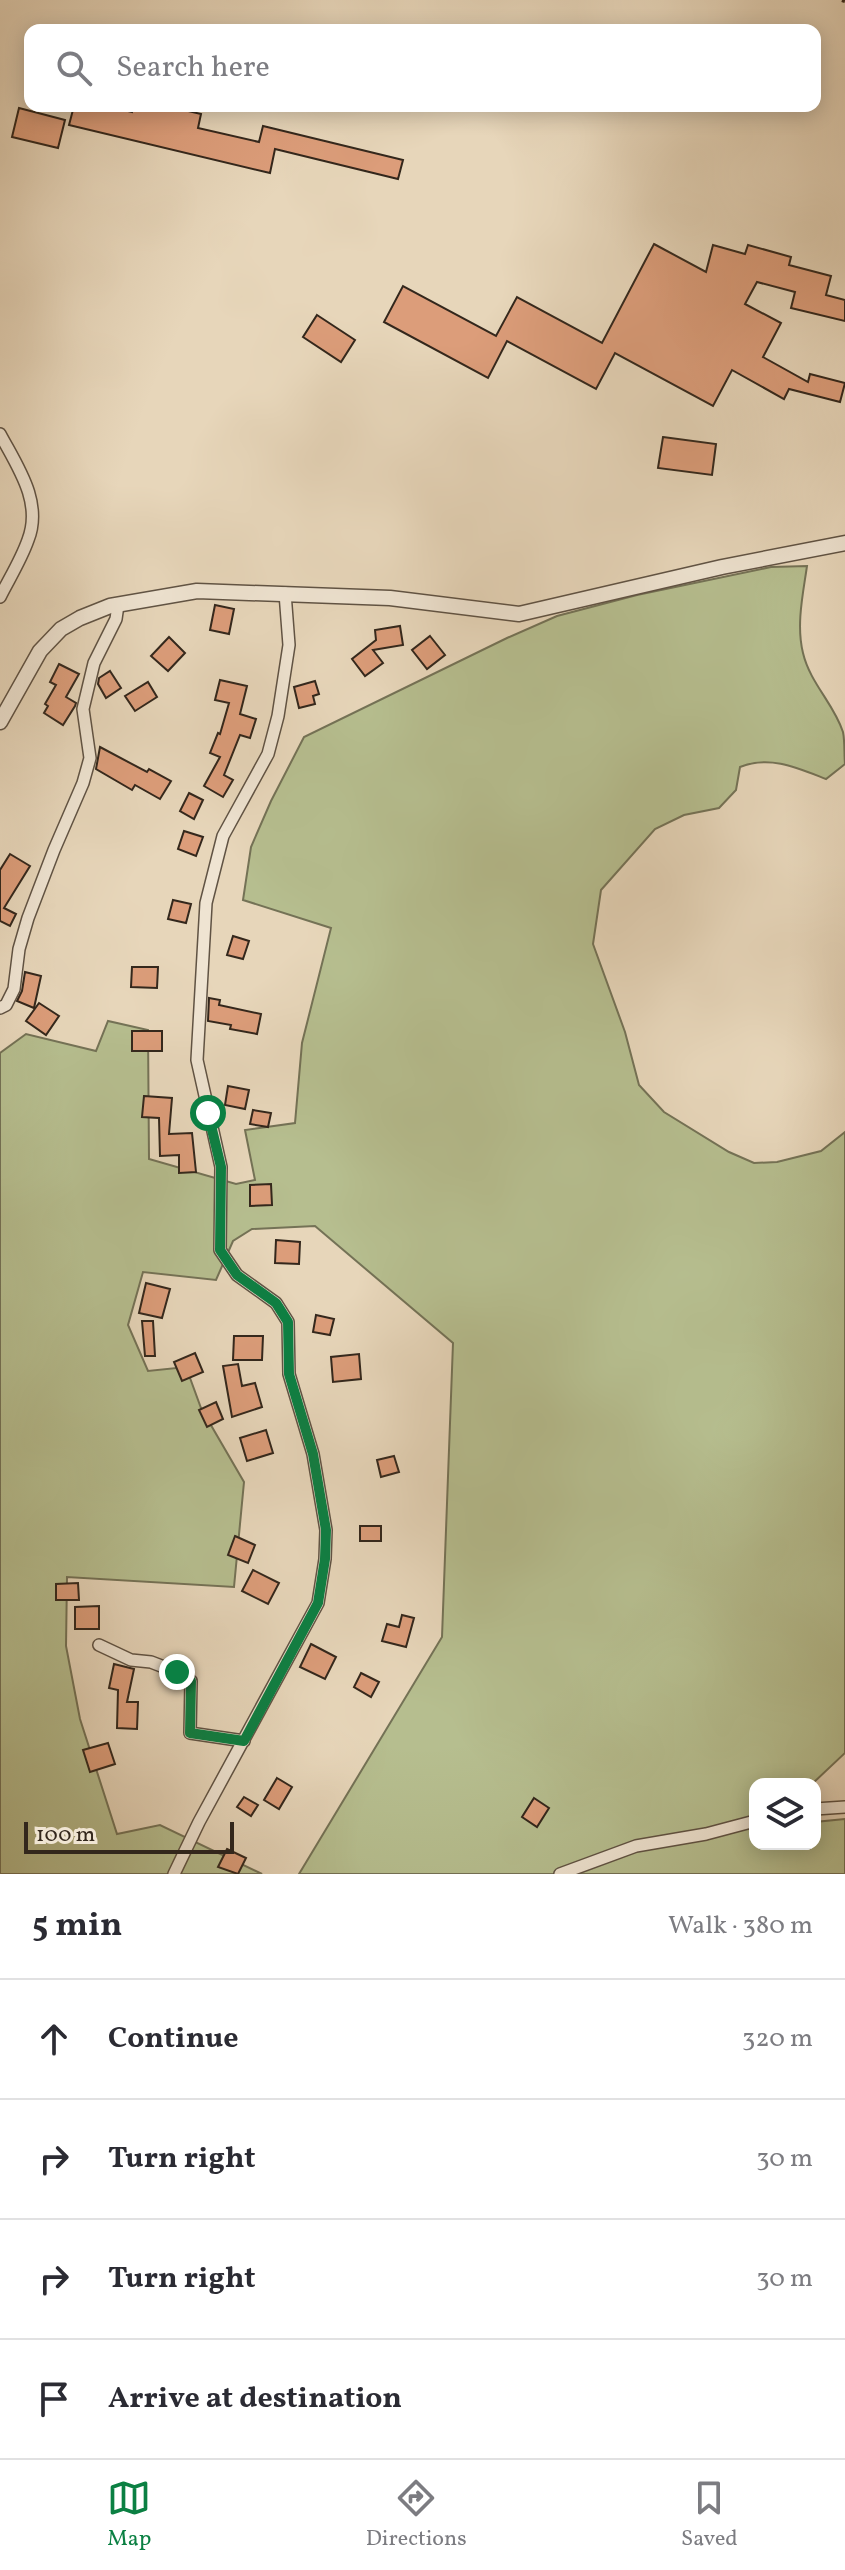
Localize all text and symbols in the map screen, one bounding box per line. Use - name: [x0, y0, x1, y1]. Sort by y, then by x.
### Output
- search box: [24, 24, 821, 112]
- icon: search: [52, 46, 96, 90]
- text: Search here: [116, 47, 270, 89]
- route start: [190, 1095, 226, 1131]
- route end: [159, 1654, 195, 1690]
- map controls: [749, 1778, 821, 1850]
- button: layers: [749, 1778, 821, 1850]
- scale bar: [24, 1818, 234, 1854]
- text: 100 m: [36, 1820, 95, 1851]
- text: 5 min: [32, 1903, 122, 1950]
- text: Walk · 380 m: [668, 1908, 813, 1944]
- icon: ahead: [32, 2017, 76, 2061]
- text: Continue: [108, 2018, 239, 2060]
- text: 320 m: [742, 2021, 813, 2057]
- icon: right: [32, 2137, 76, 2181]
- text: Turn right: [108, 2138, 256, 2180]
- text: 30 m: [756, 2141, 813, 2177]
- icon: right: [32, 2257, 76, 2301]
- text: Turn right: [108, 2258, 256, 2300]
- text: 30 m: [756, 2261, 813, 2297]
- icon: arrive: [32, 2377, 76, 2421]
- text: Arrive at destination: [108, 2378, 402, 2420]
- tab: Map: [107, 2476, 151, 2555]
- tab: Directions: [366, 2476, 467, 2555]
- tab: Saved: [681, 2476, 738, 2555]

